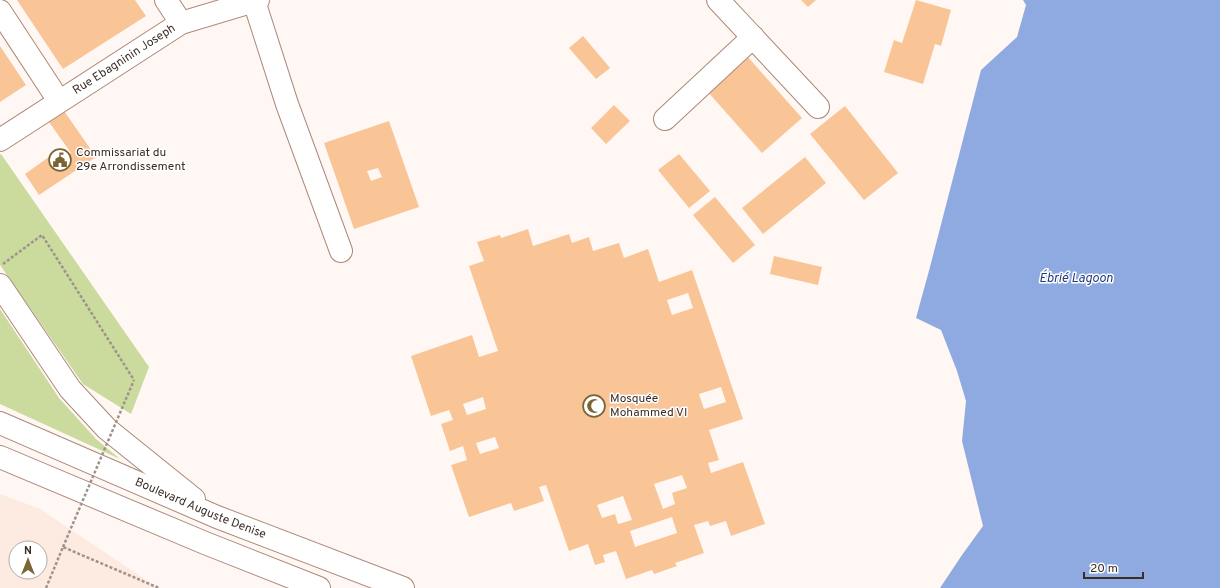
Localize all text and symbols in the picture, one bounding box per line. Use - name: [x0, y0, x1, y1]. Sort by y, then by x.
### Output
- street label: Rue Ebagninin Joseph: [70, 21, 179, 99]
- place label: Commissariat du 29e Arrondissement: [76, 145, 186, 175]
- public building icon: Commissariat du 29e Arrondissement: [47, 147, 73, 173]
- water label: Ébrié Lagoon: [1039, 269, 1113, 287]
- place label: Mosquée Mohammed VI: [610, 391, 687, 421]
- mosque icon: Mosquée Mohammed VI: [581, 393, 607, 419]
- street label: Boulevard Auguste Denise: [132, 474, 268, 543]
- north arrow: [8, 540, 48, 580]
- text: N: [24, 544, 32, 558]
- scale bar: [1084, 554, 1143, 580]
- text: 20 m: [1090, 561, 1118, 577]

